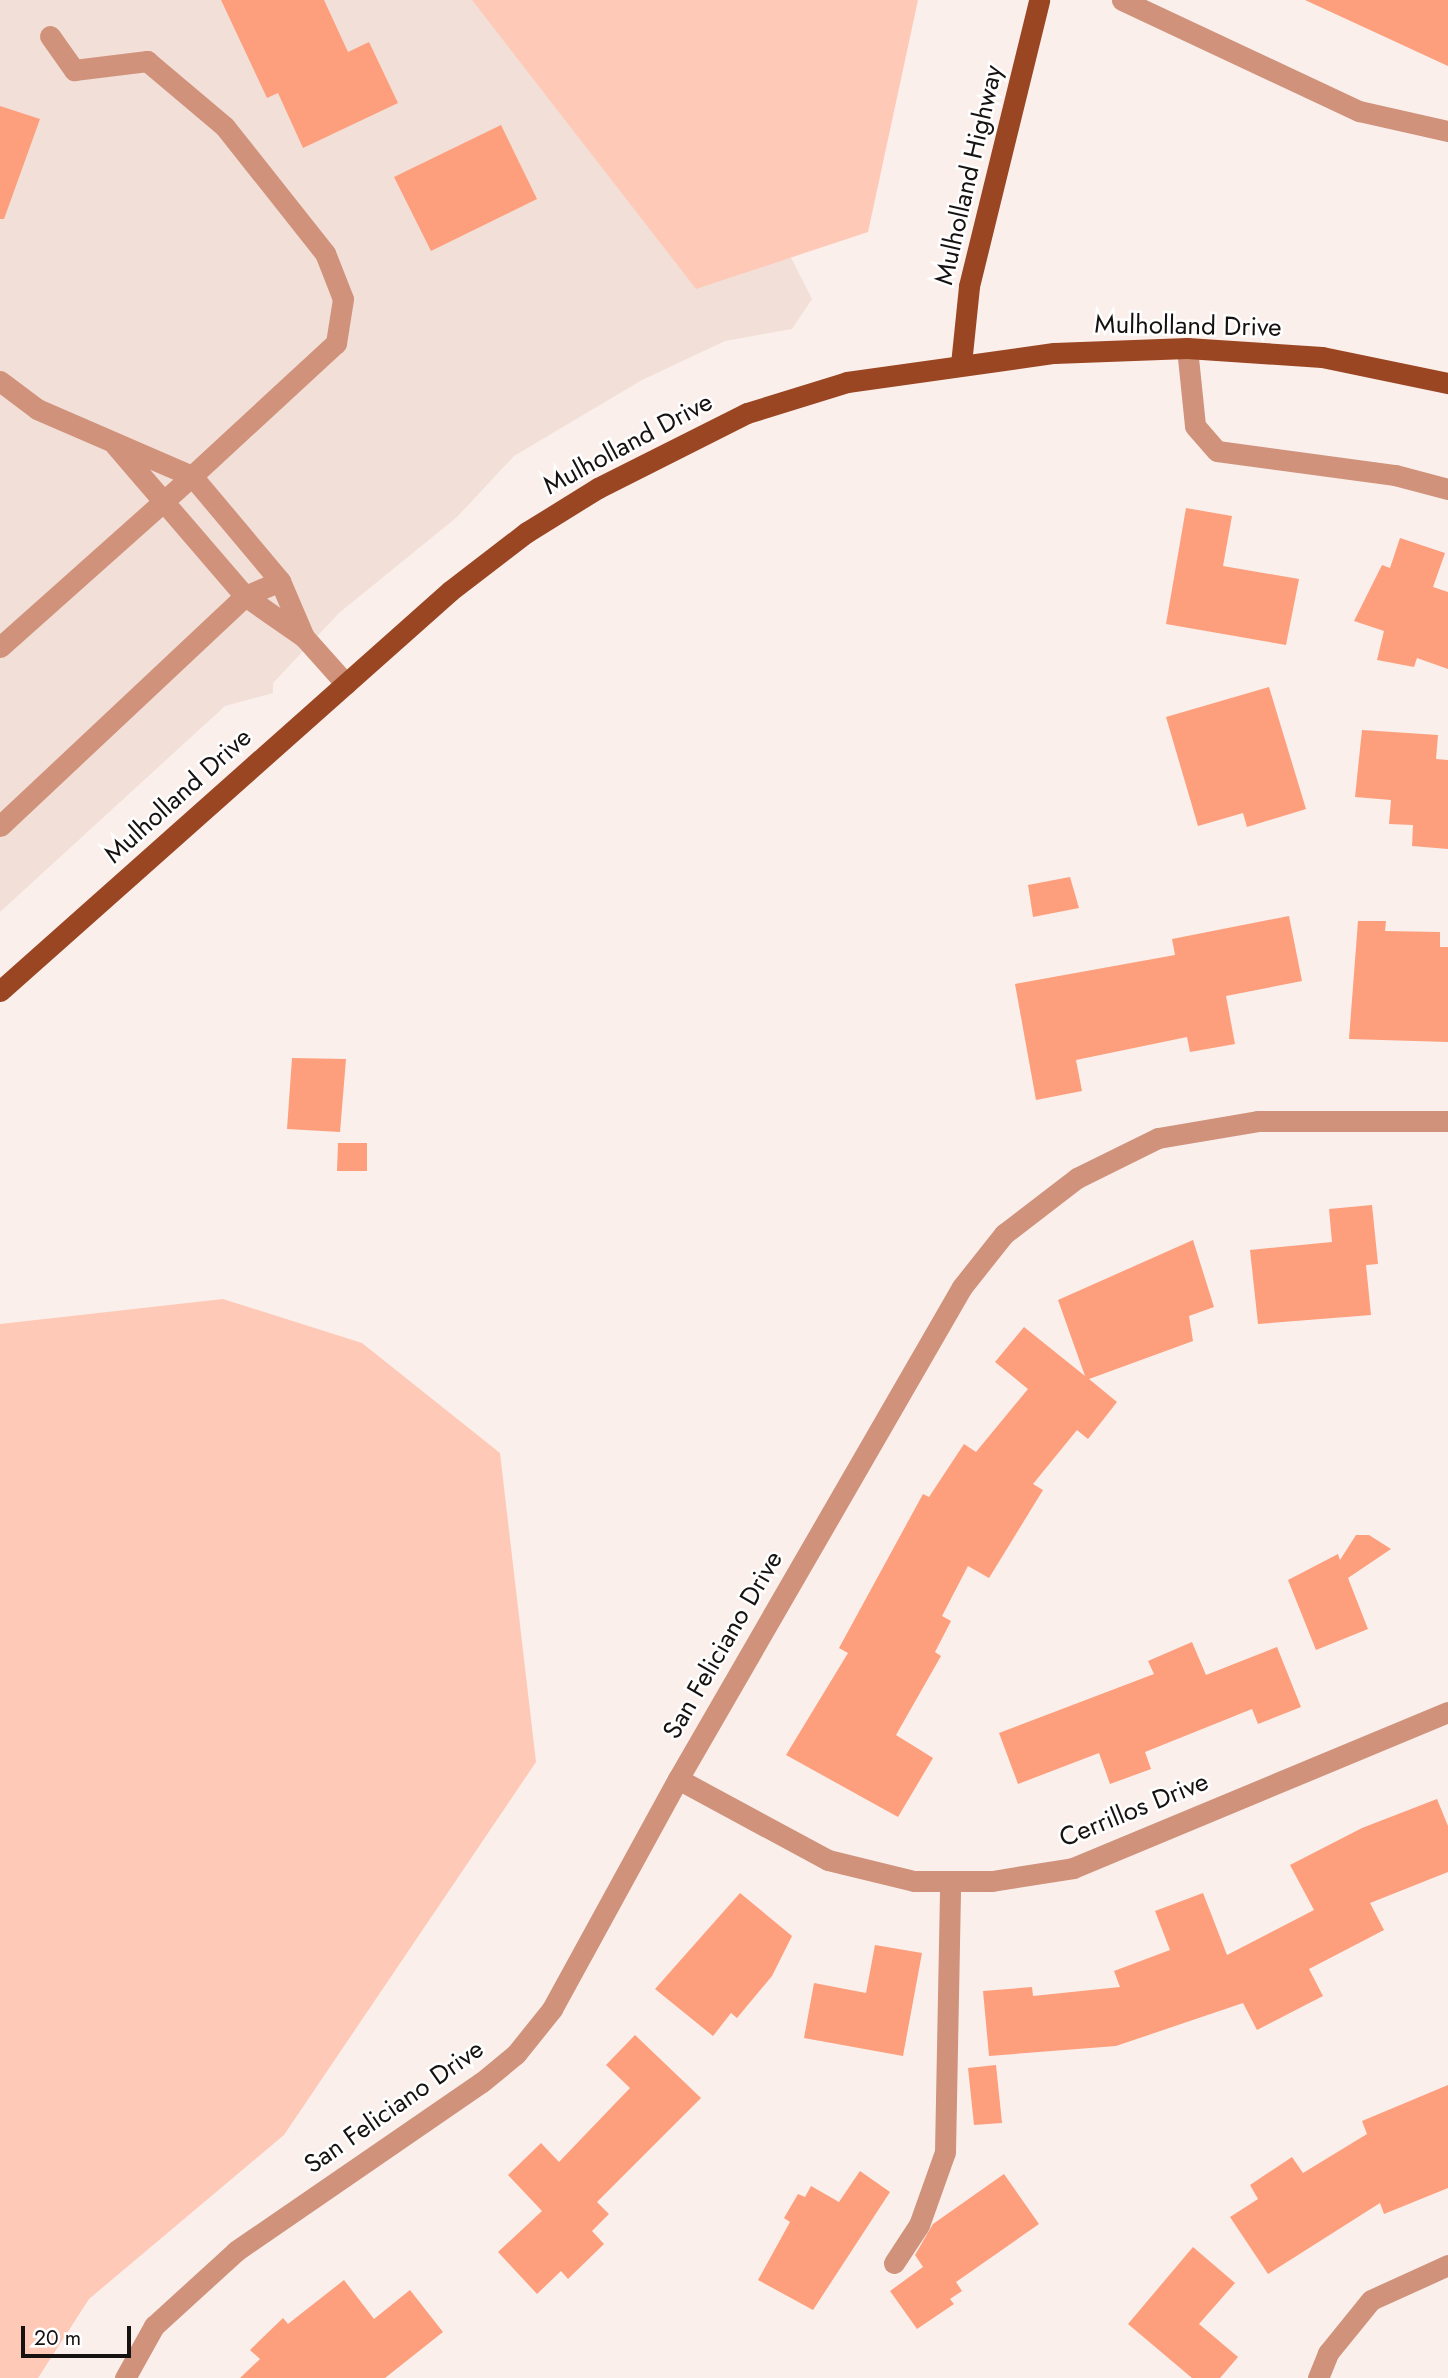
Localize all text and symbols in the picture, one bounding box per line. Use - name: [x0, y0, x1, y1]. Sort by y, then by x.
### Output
- street label: Mulholland Highway: [929, 62, 1009, 288]
- street label: Mulholland Drive: [1094, 309, 1282, 343]
- street label: Mulholland Drive: [538, 386, 718, 502]
- street label: Mulholland Drive: [98, 722, 258, 870]
- street label: San Feliciano Drive: [657, 1546, 789, 1744]
- street label: Cerrillos Drive: [1055, 1766, 1213, 1854]
- street label: San Feliciano Drive: [298, 2034, 490, 2180]
- scale bar: [24, 2312, 135, 2356]
- text: 20 m: [34, 2323, 81, 2353]

